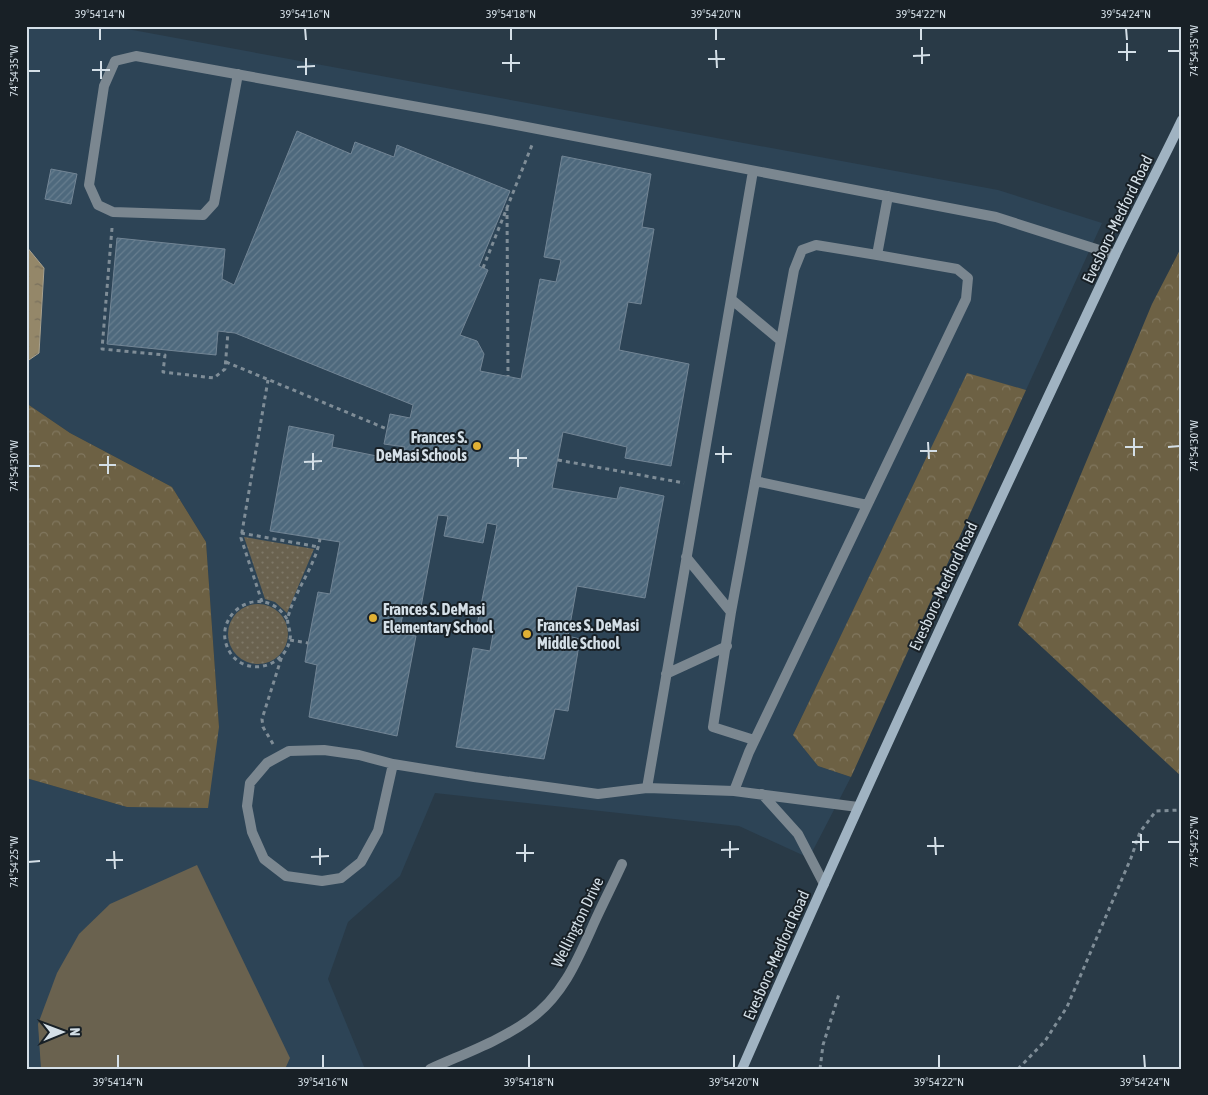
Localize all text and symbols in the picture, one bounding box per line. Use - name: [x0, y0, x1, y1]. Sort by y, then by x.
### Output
- text: 39°54'14"N: [75, 7, 125, 21]
- text: 39°54'16"N: [280, 7, 330, 21]
- text: 39°54'18"N: [486, 7, 536, 21]
- text: 39°54'20"N: [691, 7, 741, 21]
- text: 39°54'22"N: [896, 7, 946, 21]
- text: 39°54'24"N: [1101, 7, 1151, 21]
- text: 74°54'35"W: [1187, 25, 1201, 77]
- text: 74°54'35"W: [7, 45, 21, 97]
- street label: Evesboro-Medford Road: [1078, 152, 1156, 286]
- text: 74°54'30"W: [1187, 420, 1201, 472]
- place label: Frances S. DeMasi Schools: [376, 428, 467, 464]
- text: 74°54'30"W: [7, 440, 21, 492]
- marker: Frances S. DeMasi Schools: [471, 440, 483, 452]
- street label: Evesboro-Medford Road: [905, 519, 981, 653]
- place label: Frances S. DeMasi Elementary School: [383, 600, 494, 636]
- marker: Frances S. DeMasi Elementary School: [367, 612, 379, 624]
- place label: Frances S. DeMasi Middle School: [537, 616, 640, 652]
- marker: Frances S. DeMasi Middle School: [521, 628, 533, 640]
- text: 74°54'25"W: [1187, 816, 1201, 868]
- text: 74°54'25"W: [7, 836, 21, 888]
- street label: Wellington Drive: [547, 874, 608, 971]
- street label: Evesboro-Medford Road: [739, 887, 813, 1023]
- north arrow: [38, 1008, 88, 1058]
- text: N: [67, 1028, 83, 1036]
- text: 39°54'14"N: [93, 1075, 143, 1089]
- text: 39°54'16"N: [298, 1075, 348, 1089]
- text: 39°54'18"N: [504, 1075, 554, 1089]
- text: 39°54'20"N: [709, 1075, 759, 1089]
- text: 39°54'22"N: [914, 1075, 964, 1089]
- text: 39°54'24"N: [1120, 1075, 1170, 1089]

